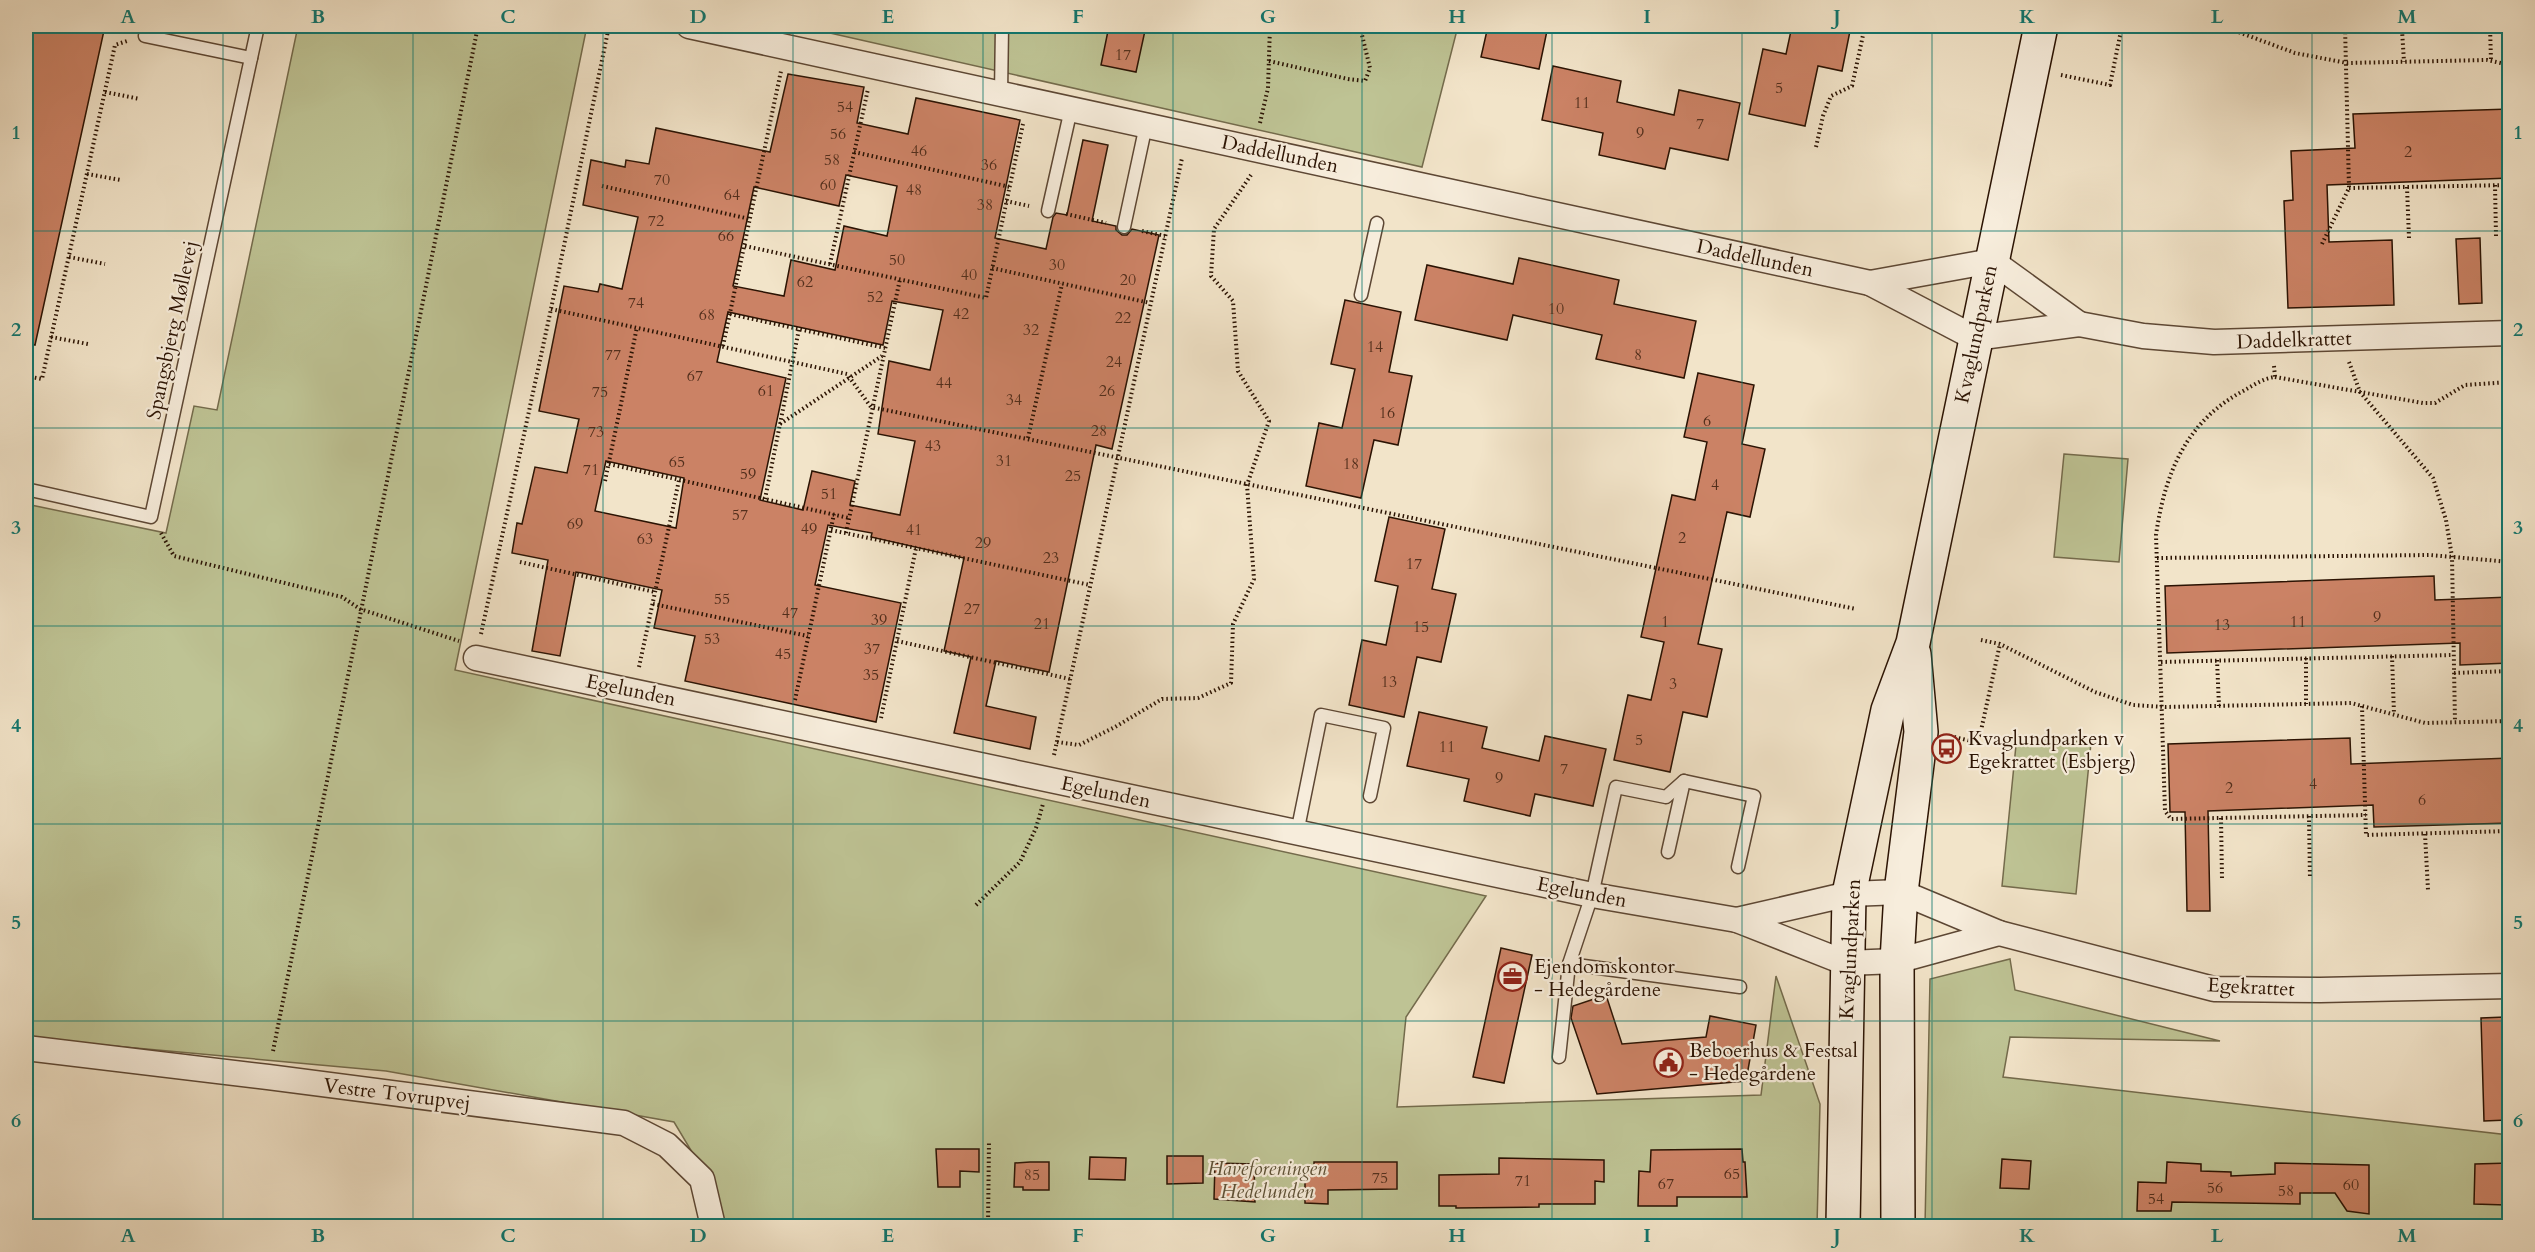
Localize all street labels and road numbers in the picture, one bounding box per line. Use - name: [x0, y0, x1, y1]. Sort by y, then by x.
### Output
- street label: Daddellunden: [1219, 128, 1342, 180]
- street label: Daddellunden: [1694, 232, 1817, 284]
- street label: Spangsbjerg Møllevej: [140, 238, 204, 422]
- street label: Kvaglundparken: [1948, 262, 2004, 406]
- street label: Daddelkrattet: [2236, 324, 2353, 355]
- street label: Egelunden: [584, 667, 679, 713]
- street label: Egelunden: [1059, 769, 1154, 815]
- street label: Egelunden: [1535, 870, 1630, 914]
- street label: Kvaglundparken: [1833, 877, 1867, 1020]
- street label: Egekrattet: [2207, 971, 2296, 1003]
- street label: Vestre Tovrupvej: [322, 1072, 472, 1116]

